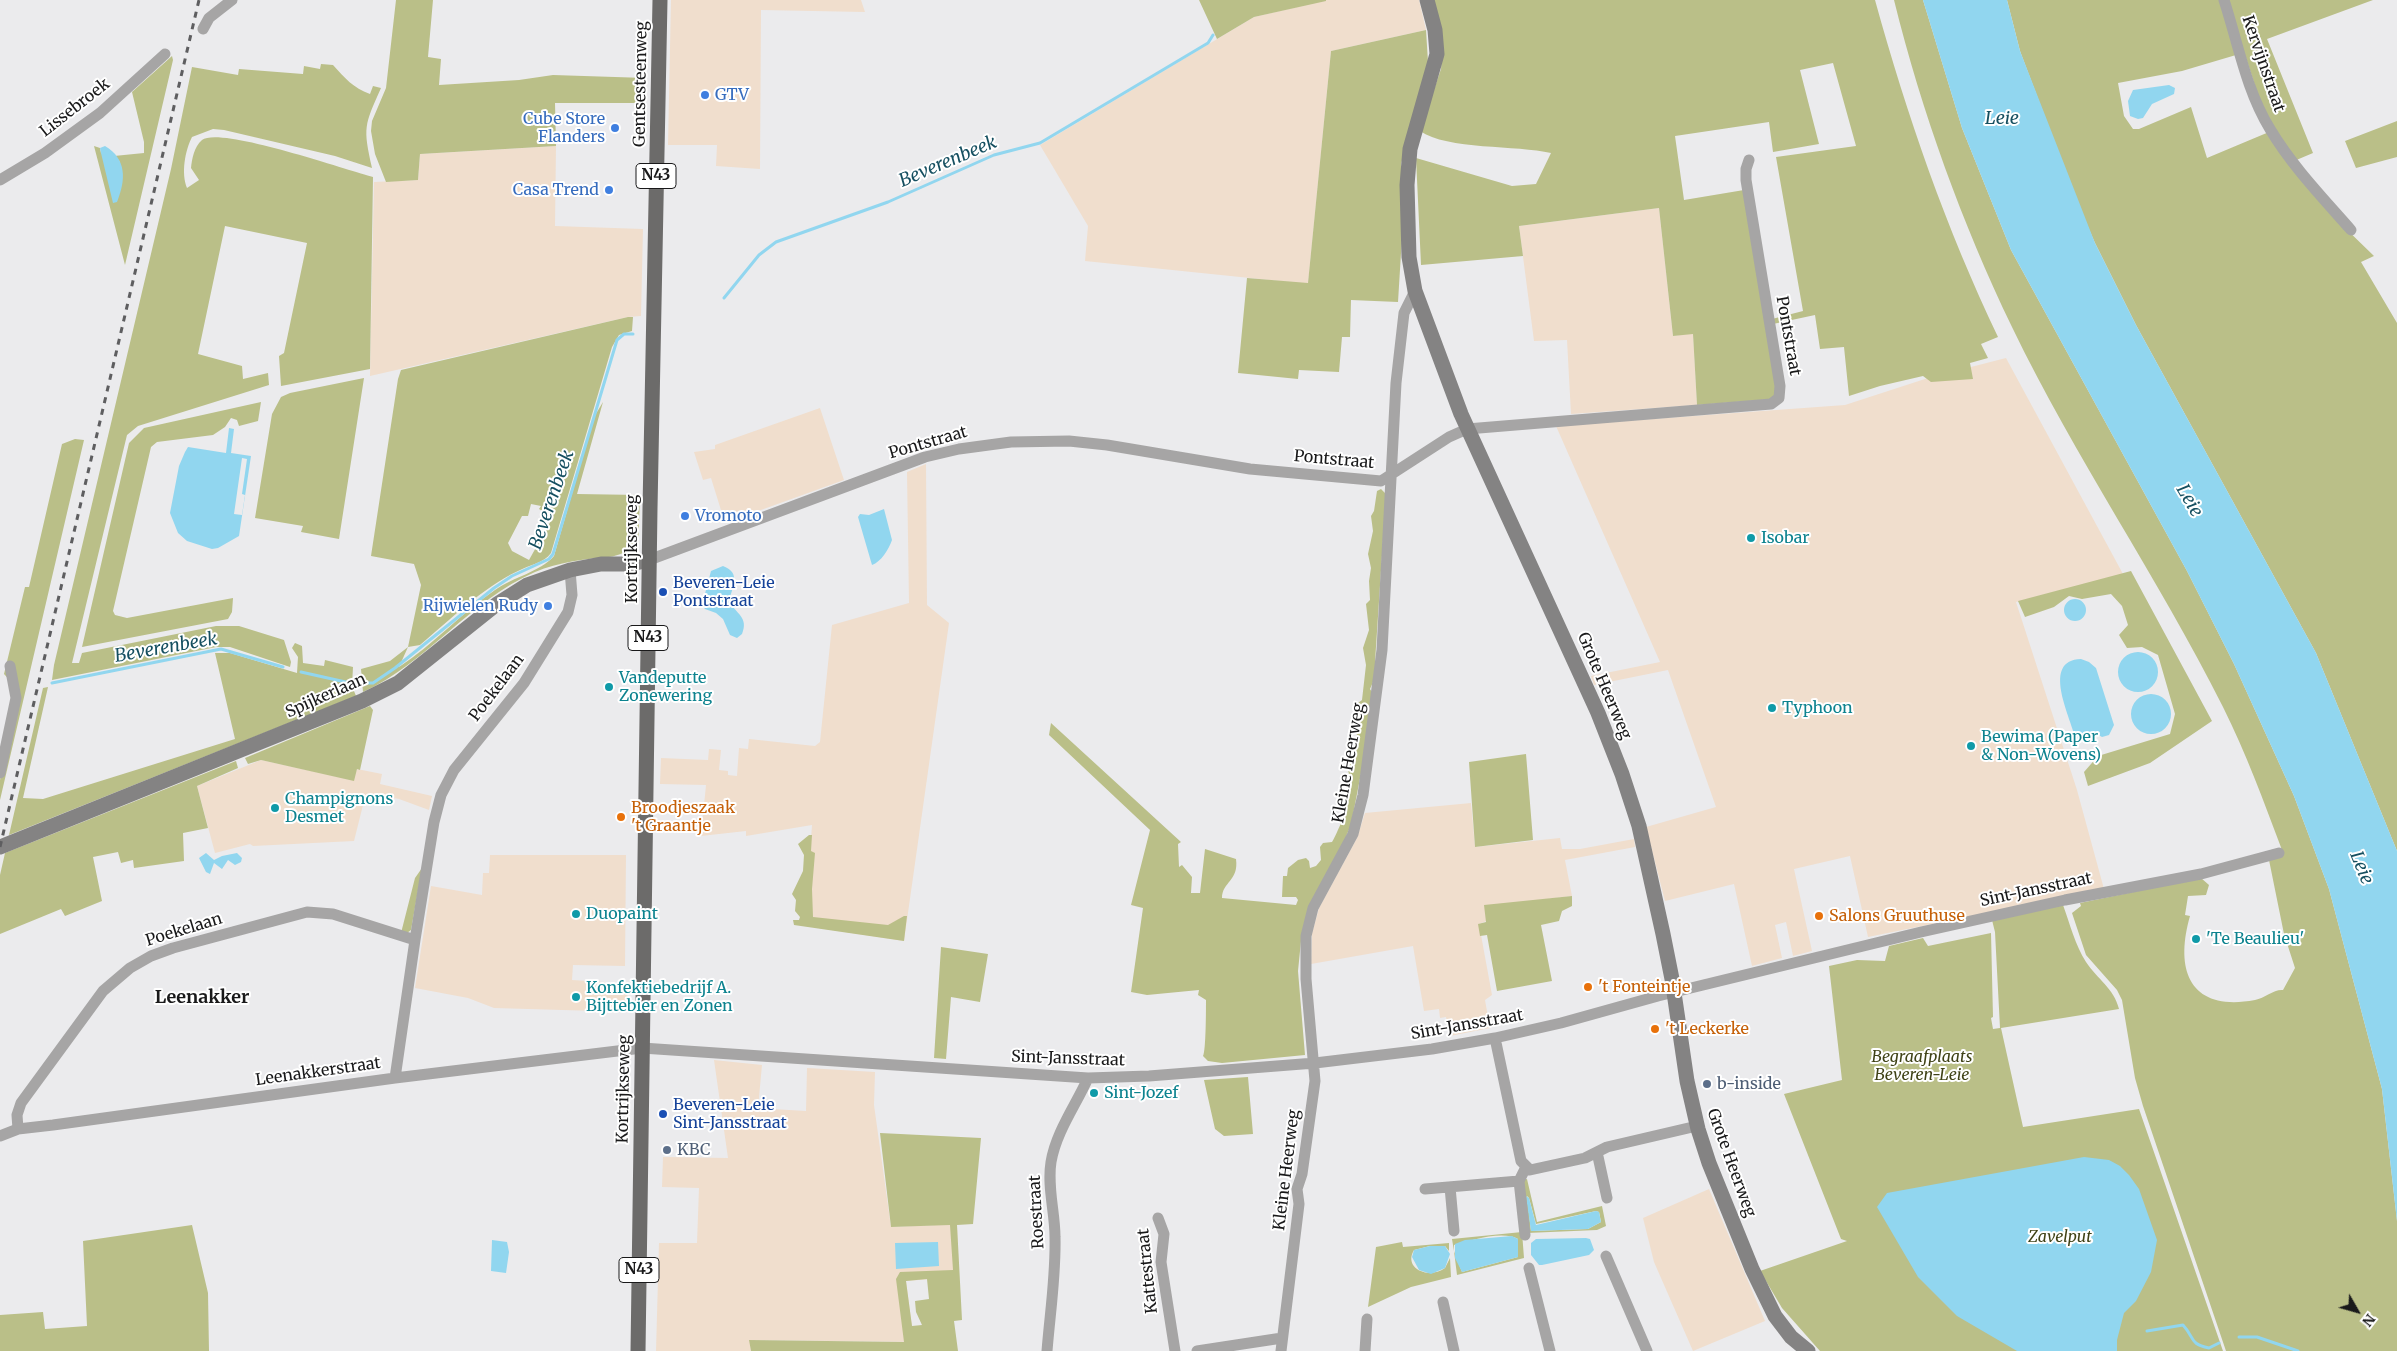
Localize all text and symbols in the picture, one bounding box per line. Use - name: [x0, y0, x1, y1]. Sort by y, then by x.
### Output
- street label: Kervijnstraat: [2237, 13, 2289, 115]
- street label: Gentsesteenweg: [630, 21, 652, 147]
- street label: Lissebroek: [36, 75, 114, 141]
- place label: GTV: [715, 85, 749, 105]
- marker: GTV: [699, 89, 711, 101]
- water label: Leie: [1985, 108, 2019, 130]
- place label: Cube Store Flanders: [523, 109, 605, 147]
- marker: Cube Store Flanders: [609, 122, 621, 134]
- water label: Beverenbeek: [896, 132, 1000, 192]
- road number: N43: [636, 164, 676, 188]
- place label: Casa Trend: [513, 180, 599, 200]
- marker: Casa Trend: [603, 184, 615, 196]
- street label: Pontstraat: [1772, 295, 1804, 377]
- street label: Pontstraat: [887, 423, 969, 463]
- water label: Beverenbeek: [525, 447, 579, 553]
- street label: Pontstraat: [1293, 447, 1375, 473]
- water label: Leie: [2171, 481, 2207, 521]
- street label: Kortrijkseweg: [622, 495, 642, 603]
- place label: Vromoto: [695, 506, 761, 526]
- marker: Vromoto: [679, 510, 691, 522]
- place label: Isobar: [1761, 528, 1809, 548]
- marker: Isobar: [1745, 532, 1757, 544]
- place label: Beveren-Leie Pontstraat: [673, 573, 775, 611]
- marker: Beveren-Leie Pontstraat: [657, 586, 669, 598]
- place label: Rijwielen Rudy: [423, 596, 538, 616]
- marker: Rijwielen Rudy: [542, 600, 554, 612]
- road number: N43: [628, 626, 668, 650]
- water label: Beverenbeek: [113, 628, 219, 668]
- street label: Grote Heerweg: [1573, 630, 1635, 742]
- street label: Poekelaan: [466, 651, 528, 725]
- place label: Vandeputte Zonewering: [619, 668, 712, 706]
- street label: Spijkerlaan: [283, 670, 369, 722]
- marker: Vandeputte Zonewering: [603, 681, 615, 693]
- place label: Typhoon: [1782, 698, 1853, 718]
- street label: Kleine Heerweg: [1329, 701, 1369, 825]
- marker: Typhoon: [1766, 702, 1778, 714]
- place label: Bewima (Paper & Non-Wovens): [1981, 727, 2101, 765]
- marker: Bewima (Paper & Non-Wovens): [1965, 740, 1977, 752]
- place label: Champignons Desmet: [285, 789, 393, 827]
- place label: Broodjeszaak 't Graantje: [631, 798, 735, 836]
- marker: Champignons Desmet: [269, 802, 281, 814]
- marker: Broodjeszaak 't Graantje: [615, 811, 627, 823]
- water label: Leie: [2345, 848, 2377, 888]
- street label: Sint-Jansstraat: [1978, 869, 2094, 911]
- place label: Duopaint: [586, 904, 658, 924]
- place label: Salons Gruuthuse: [1829, 906, 1965, 926]
- marker: Duopaint: [570, 908, 582, 920]
- street label: Poekelaan: [143, 909, 225, 951]
- marker: Salons Gruuthuse: [1813, 910, 1825, 922]
- place label: 'Te Beaulieu': [2206, 929, 2304, 949]
- marker: 'Te Beaulieu': [2190, 933, 2202, 945]
- place label: 't Fonteintje: [1598, 977, 1690, 997]
- place label: Konfektiebedrijf A. Bijttebier en Zonen: [586, 978, 733, 1016]
- marker: 't Fonteintje: [1582, 981, 1594, 993]
- district label: Leenakker: [155, 987, 249, 1009]
- marker: Konfektiebedrijf A. Bijttebier en Zonen: [570, 991, 582, 1003]
- street label: Sint-Jansstraat: [1409, 1006, 1525, 1044]
- place label: 't Leckerke: [1665, 1019, 1749, 1039]
- marker: 't Leckerke: [1649, 1023, 1661, 1035]
- street label: Kortrijkseweg: [613, 1034, 635, 1144]
- street label: Sint-Jansstraat: [1011, 1047, 1125, 1071]
- park label: Begraafplaats Beveren-Leie: [1872, 1047, 1972, 1085]
- street label: Leenakkerstraat: [254, 1054, 382, 1090]
- place label: b-inside: [1717, 1074, 1781, 1094]
- marker: b-inside: [1701, 1078, 1713, 1090]
- place label: Sint-Jozef: [1104, 1083, 1178, 1103]
- marker: Sint-Jozef: [1088, 1087, 1100, 1099]
- place label: Beveren-Leie Sint-Jansstraat: [673, 1095, 787, 1133]
- street label: Grote Heerweg: [1702, 1106, 1760, 1220]
- marker: Beveren-Leie Sint-Jansstraat: [657, 1108, 669, 1120]
- street label: Kleine Heerweg: [1270, 1108, 1304, 1232]
- place label: KBC: [677, 1140, 710, 1160]
- marker: KBC: [661, 1144, 673, 1156]
- street label: Roestraat: [1025, 1175, 1049, 1249]
- park label: Zavelput: [2028, 1227, 2092, 1247]
- street label: Kattestraat: [1134, 1228, 1162, 1314]
- road number: N43: [619, 1258, 659, 1282]
- north arrow: [2332, 1286, 2382, 1336]
- text: N: [2358, 1310, 2379, 1330]

